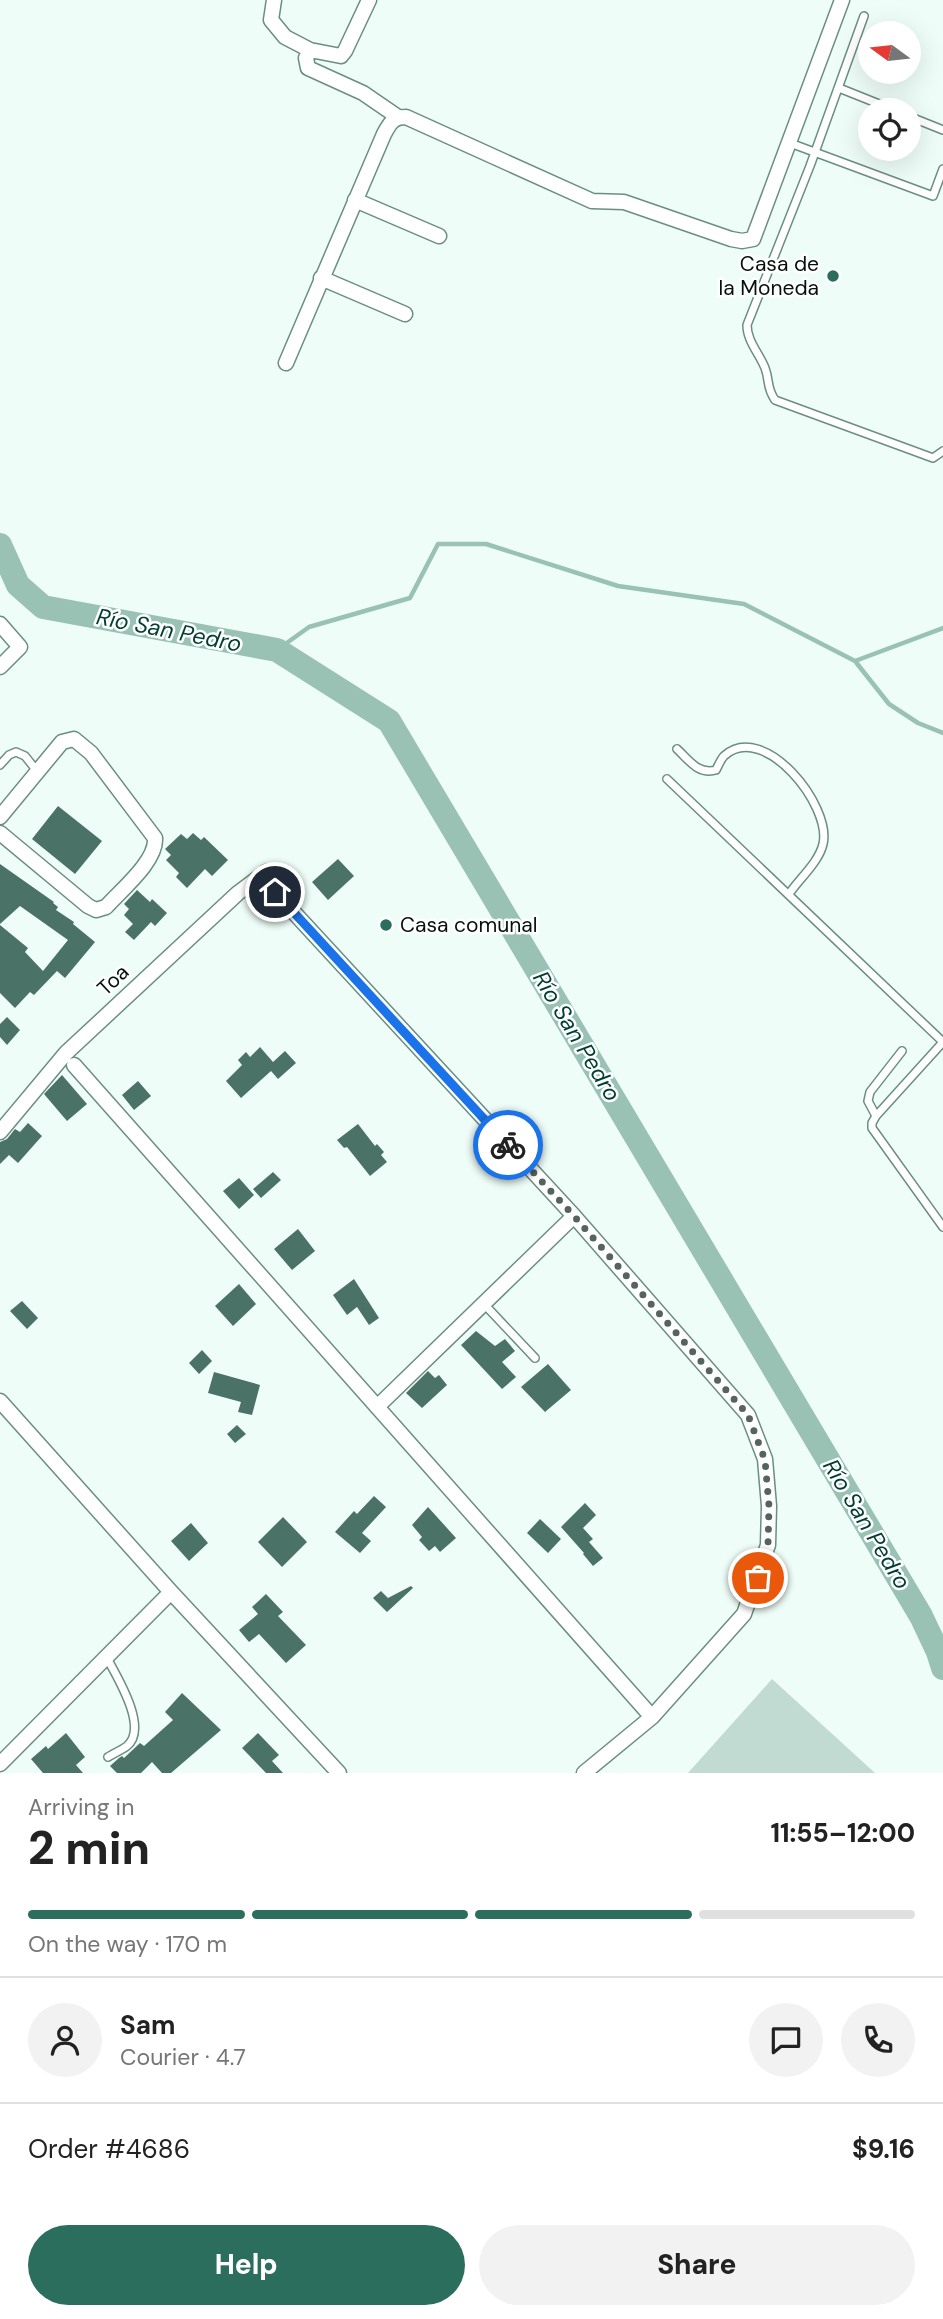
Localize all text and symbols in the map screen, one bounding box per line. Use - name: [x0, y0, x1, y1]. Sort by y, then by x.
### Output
- north arrow: [858, 21, 920, 84]
- map controls: [858, 21, 921, 161]
- button: locate: [858, 98, 921, 161]
- place label: Casa de la Moneda: [719, 250, 819, 302]
- marker: Casa de la Moneda: [825, 268, 841, 284]
- water label: Río San Pedro: [94, 601, 244, 659]
- pin: [245, 862, 305, 922]
- icon: home: [256, 873, 294, 911]
- place label: Casa comunal: [400, 911, 537, 939]
- marker: Casa comunal: [378, 917, 394, 933]
- street label: Toa: [91, 958, 135, 1002]
- water label: Río San Pedro: [526, 965, 628, 1107]
- courier: [473, 1110, 543, 1180]
- icon: bike: [489, 1126, 527, 1164]
- water label: Río San Pedro: [816, 1453, 918, 1595]
- pin: [728, 1548, 788, 1608]
- icon: bag: [739, 1559, 777, 1597]
- text: Arriving in: [28, 1792, 134, 1822]
- text: 11:55–12:00: [770, 1816, 915, 1850]
- text: 2 min: [28, 1818, 150, 1878]
- text: On the way · 170 m: [28, 1929, 227, 1959]
- button: person: [28, 2003, 102, 2077]
- button: chat: [749, 2003, 823, 2077]
- button: phone: [841, 2003, 915, 2077]
- text: Sam: [120, 2008, 175, 2042]
- text: Courier · 4.7: [120, 2042, 246, 2072]
- text: Order #4686: [28, 2132, 190, 2166]
- text: $9.16: [852, 2132, 915, 2166]
- button: Help: [28, 2225, 465, 2305]
- button: Share: [479, 2225, 915, 2305]

